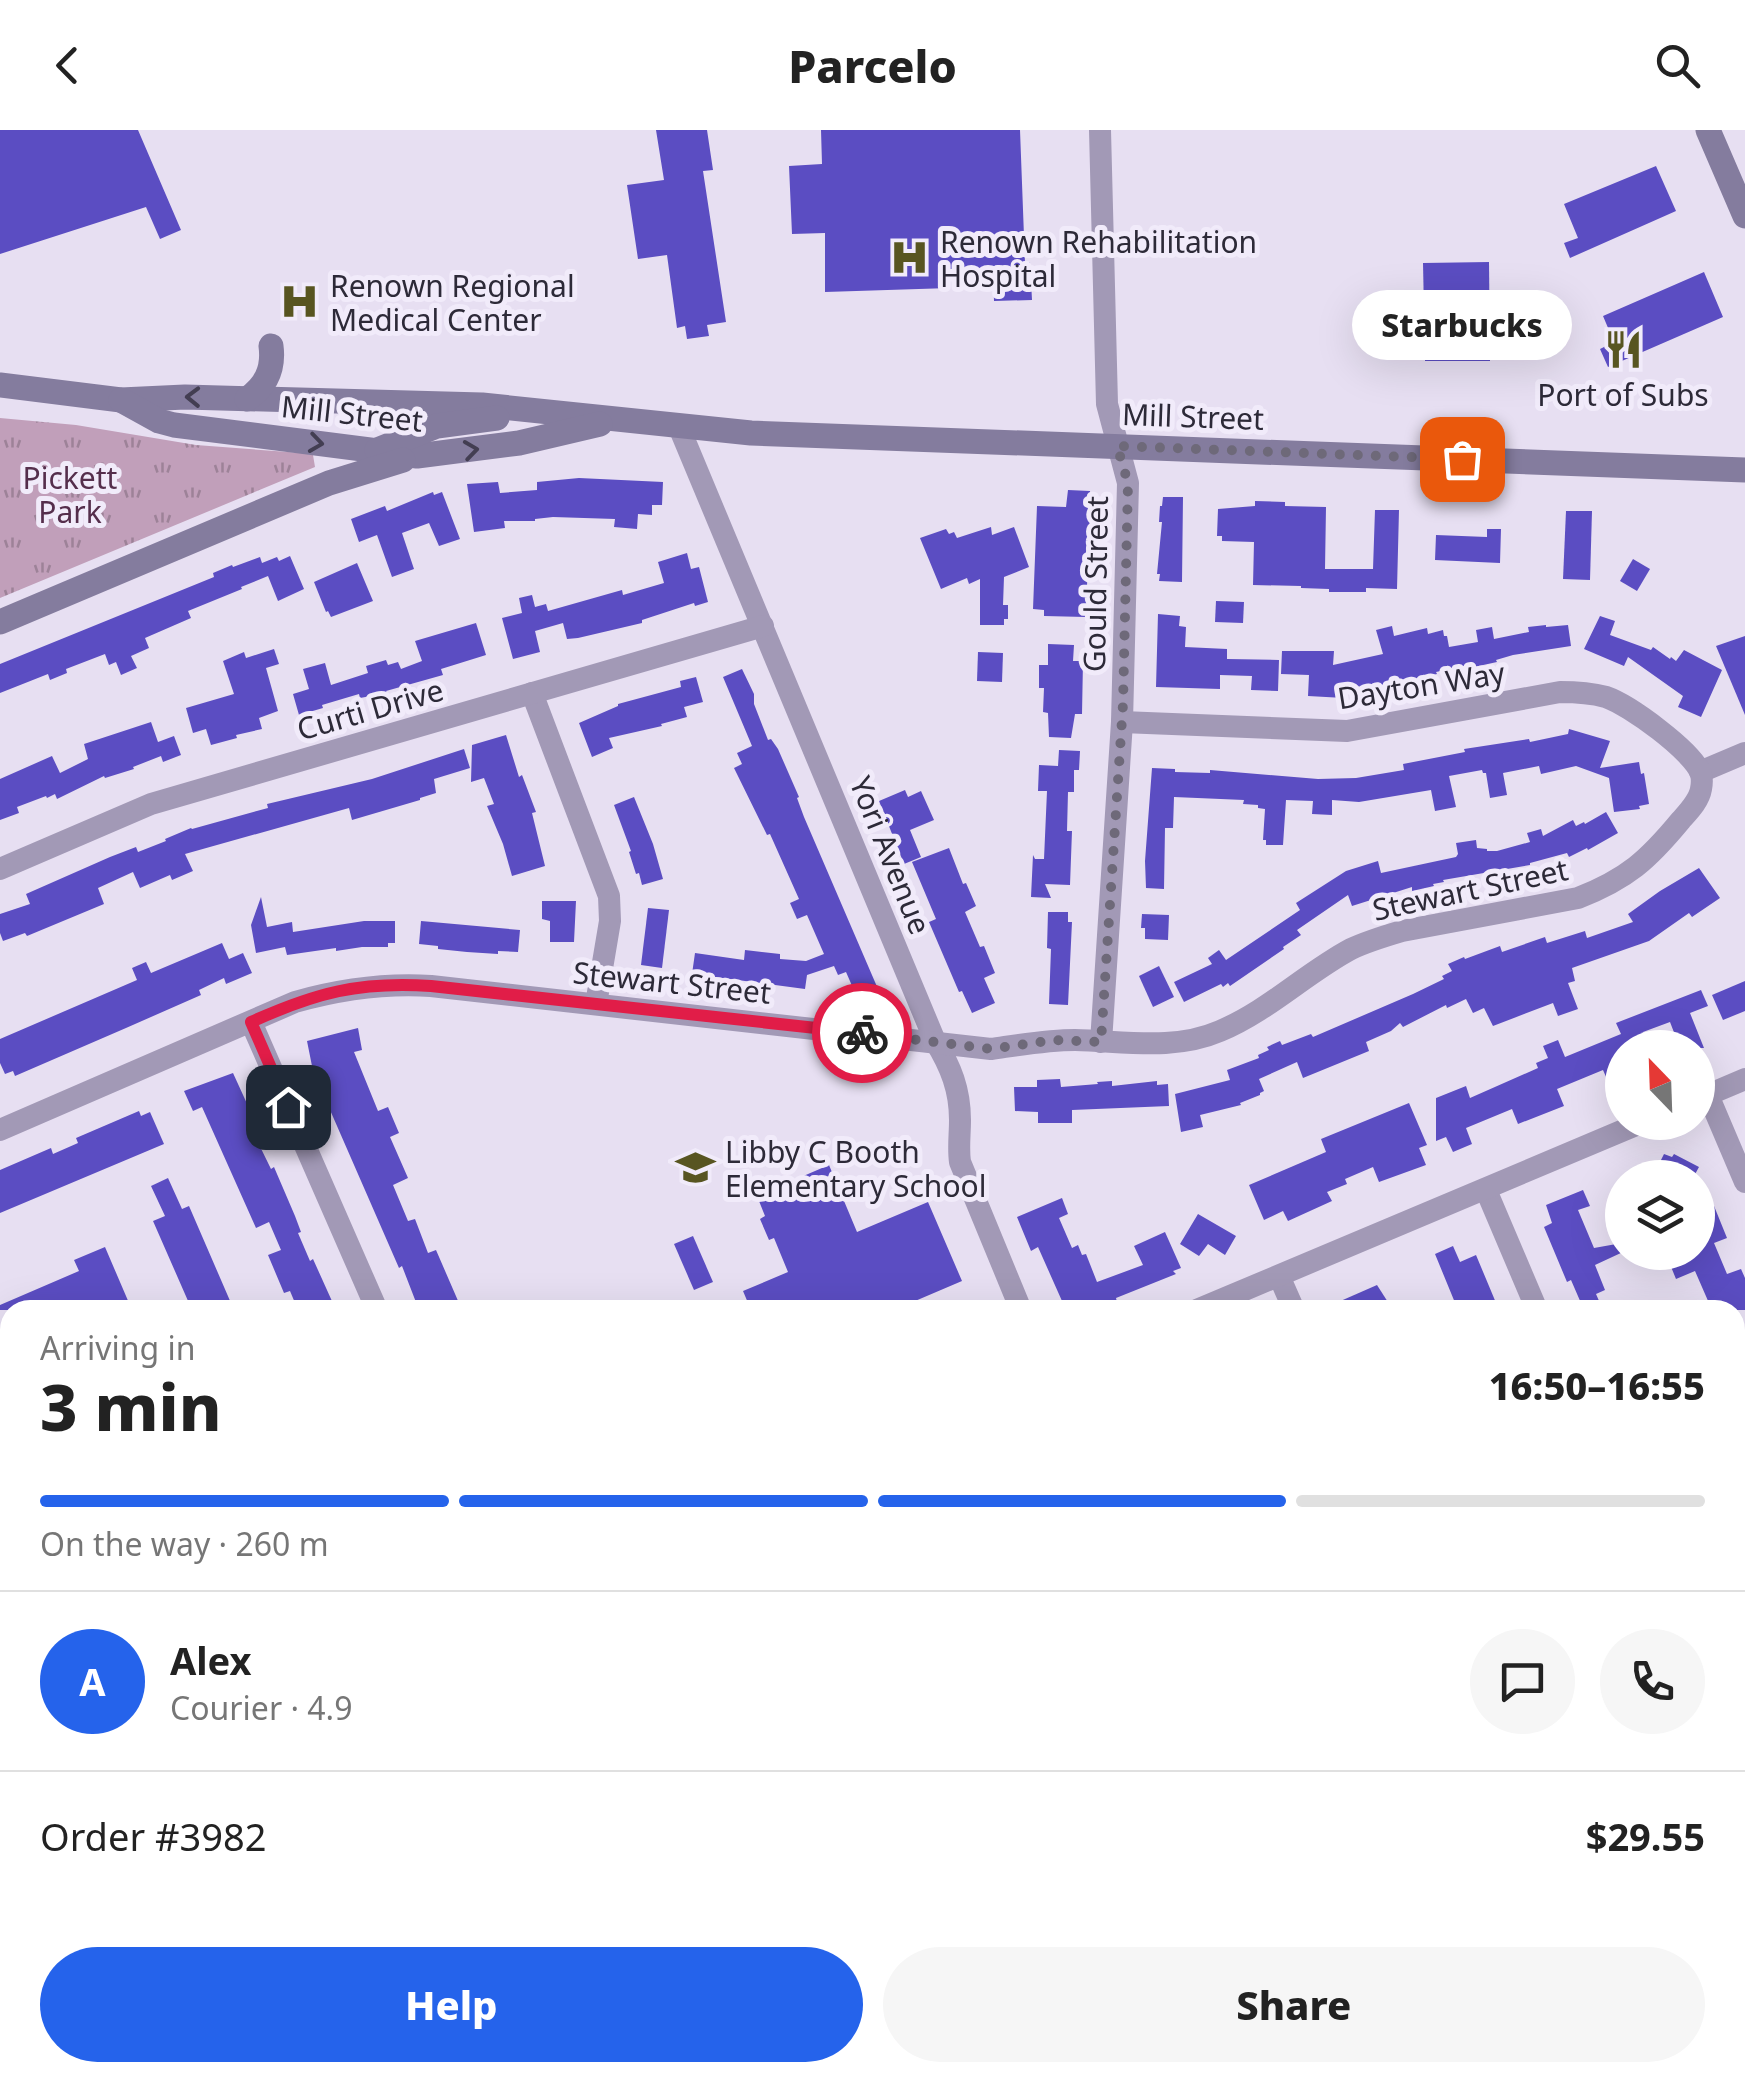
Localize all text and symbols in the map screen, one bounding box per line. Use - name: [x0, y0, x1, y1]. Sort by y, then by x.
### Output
- text: Parcelo: [788, 35, 957, 96]
- icon: back: [40, 38, 95, 93]
- icon: search: [1650, 38, 1705, 93]
- place label: Renown Rehabilitation Hospital: [940, 221, 1257, 296]
- hospital icon: Renown Rehabilitation Hospital: [889, 237, 931, 279]
- place label: Renown Regional Medical Center: [330, 265, 575, 340]
- hospital icon: Renown Regional Medical Center: [279, 281, 321, 323]
- callout: Starbucks: [1352, 289, 1572, 359]
- text: Starbucks: [1381, 303, 1543, 346]
- restaurant icon: Port of Subs: [1602, 329, 1644, 371]
- place label: Port of Subs: [1537, 374, 1709, 415]
- street label: Mill Street: [279, 385, 425, 441]
- one-way arrow: [184, 387, 200, 408]
- street label: Mill Street: [1121, 393, 1265, 439]
- pin: [1420, 417, 1505, 502]
- one-way arrow: [308, 432, 325, 453]
- icon: bag: [1435, 432, 1490, 487]
- one-way arrow: [463, 441, 479, 462]
- park label: Pickett Park: [23, 457, 118, 532]
- street label: Gould Street: [1073, 495, 1117, 672]
- street label: Dayton Way: [1334, 651, 1508, 718]
- street label: Curti Drive: [292, 669, 448, 749]
- street label: Yori Avenue: [841, 770, 941, 940]
- street label: Stewart Street: [1369, 848, 1572, 930]
- street label: Stewart Street: [571, 951, 773, 1013]
- courier: [812, 983, 912, 1083]
- icon: bike: [835, 1006, 890, 1061]
- north arrow: [1605, 1030, 1715, 1140]
- map controls: [1605, 1030, 1715, 1270]
- pin: [246, 1065, 331, 1150]
- icon: home: [261, 1080, 316, 1135]
- place label: Libby C Booth Elementary School: [725, 1131, 986, 1206]
- school or university icon: Libby C Booth Elementary School: [674, 1147, 716, 1189]
- button: layers: [1605, 1160, 1715, 1270]
- text: Arriving in: [40, 1326, 195, 1369]
- text: 16:50–16:55: [1489, 1359, 1705, 1411]
- text: 3 min: [40, 1362, 222, 1450]
- text: On the way · 260 m: [40, 1522, 329, 1565]
- button: chat: [1470, 1629, 1575, 1734]
- button: phone: [1600, 1629, 1705, 1734]
- text: Alex: [170, 1634, 252, 1686]
- text: A: [79, 1655, 106, 1707]
- text: Courier · 4.9: [170, 1686, 353, 1729]
- text: Order #3982: [40, 1810, 266, 1862]
- text: $29.55: [1586, 1810, 1705, 1862]
- button: Help: [40, 1947, 863, 2062]
- button: Share: [883, 1947, 1705, 2062]

